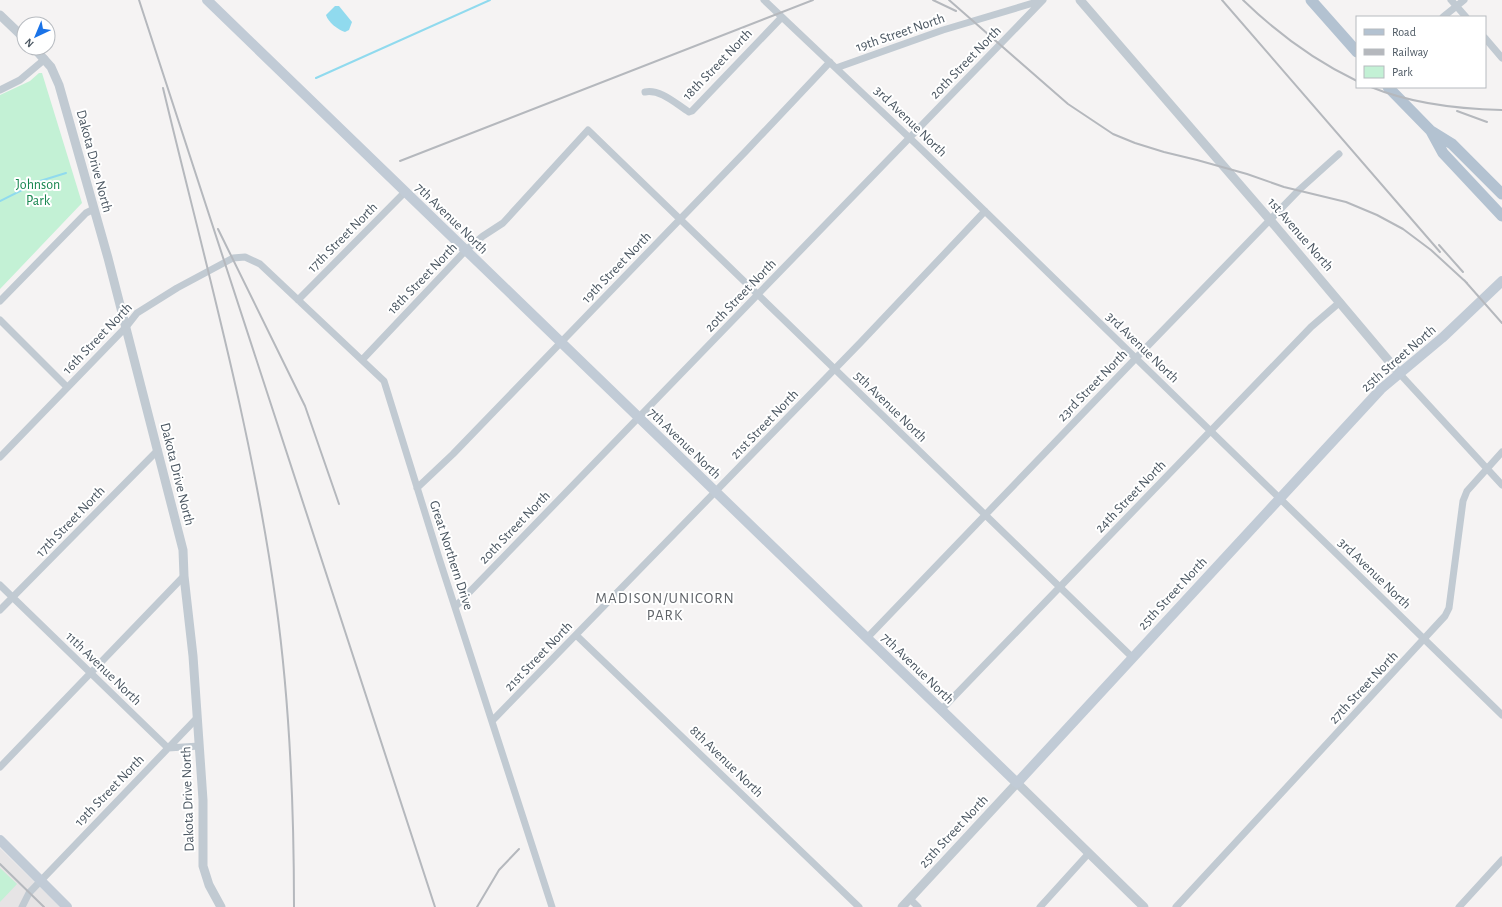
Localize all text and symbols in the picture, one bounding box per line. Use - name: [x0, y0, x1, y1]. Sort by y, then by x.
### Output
- street label: 19th Street North: [854, 11, 947, 55]
- north arrow: [16, 16, 56, 56]
- legend: [1356, 16, 1486, 88]
- street label: 20th Street North: [928, 24, 1004, 102]
- street label: 18th Street North: [680, 26, 755, 103]
- text: Road: [1392, 26, 1416, 38]
- text: N: [23, 36, 36, 49]
- text: Railway: [1392, 46, 1428, 59]
- text: Park: [1392, 66, 1413, 78]
- street label: 3rd Avenue North: [871, 84, 949, 160]
- street label: Dakota Drive North: [74, 108, 114, 214]
- park label: Johnson Park: [16, 178, 60, 208]
- street label: 7th Avenue North: [412, 181, 490, 257]
- street label: 1st Avenue North: [1265, 195, 1336, 274]
- street label: 17th Street North: [305, 200, 380, 275]
- street label: 19th Street North: [579, 229, 654, 306]
- street label: 18th Street North: [385, 240, 460, 317]
- street label: 20th Street North: [703, 257, 779, 335]
- street label: 16th Street North: [60, 300, 135, 377]
- street label: 3rd Avenue North: [1103, 310, 1181, 386]
- street label: 25th Street North: [1359, 323, 1439, 395]
- street label: 23rd Street North: [1055, 347, 1130, 424]
- street label: 5th Avenue North: [851, 369, 929, 445]
- street label: 21st Street North: [728, 387, 801, 462]
- street label: 7th Avenue North: [645, 406, 723, 482]
- street label: Dakota Drive North: [157, 421, 197, 527]
- street label: 24th Street North: [1093, 458, 1169, 536]
- street label: 17th Street North: [34, 484, 108, 560]
- street label: 20th Street North: [477, 489, 553, 567]
- street label: Great Northern Drive: [427, 499, 475, 612]
- street label: 3rd Avenue North: [1335, 536, 1413, 612]
- street label: 25th Street North: [1136, 555, 1210, 633]
- district label: MADISON/UNICORN PARK: [595, 591, 735, 623]
- street label: 21st Street North: [502, 619, 575, 694]
- street label: 11th Avenue North: [63, 629, 144, 708]
- street label: 7th Avenue North: [878, 631, 956, 707]
- street label: 27th Street North: [1327, 649, 1401, 727]
- street label: 8th Avenue North: [687, 723, 766, 800]
- street label: Dakota Drive North: [179, 746, 197, 852]
- street label: 19th Street North: [72, 752, 147, 829]
- street label: 25th Street North: [917, 793, 991, 871]

